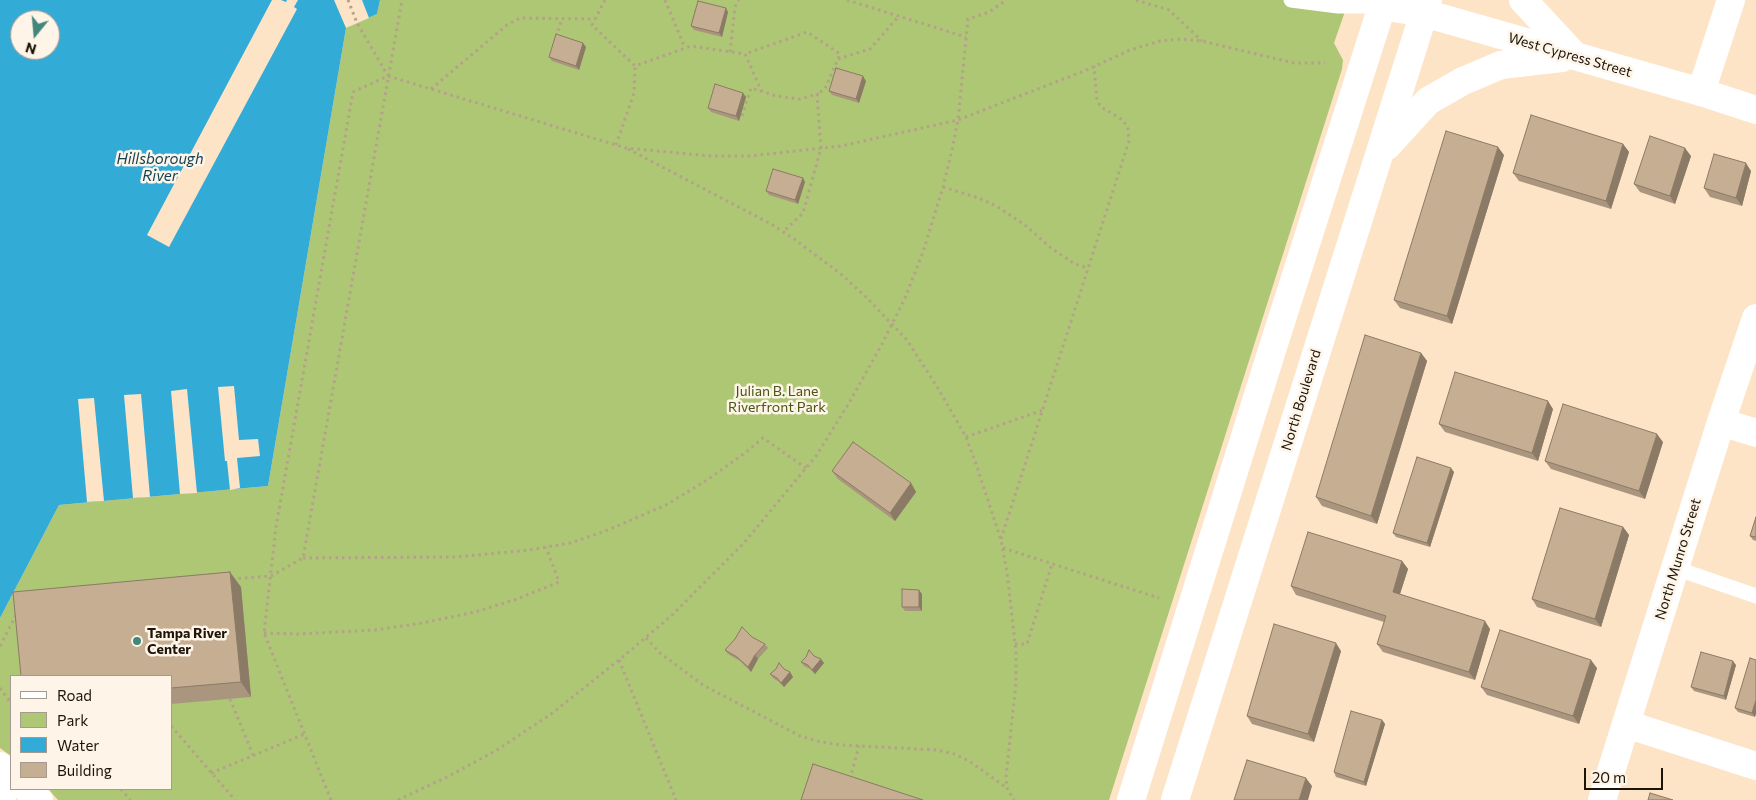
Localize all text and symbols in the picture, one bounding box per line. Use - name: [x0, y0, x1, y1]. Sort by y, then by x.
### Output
- north arrow: [10, 10, 60, 60]
- street label: West Cypress Street: [1506, 29, 1634, 81]
- text: N: [23, 39, 38, 59]
- water label: Hillsborough River: [116, 150, 204, 185]
- street label: North Boulevard: [1278, 347, 1324, 453]
- park label: Julian B. Lane Riverfront Park: [728, 383, 826, 416]
- street label: North Munro Street: [1652, 496, 1704, 622]
- place label: Tampa River Center: [147, 625, 227, 658]
- marker: Tampa River Center: [131, 635, 143, 647]
- legend: [10, 675, 172, 790]
- text: Road: [57, 686, 92, 704]
- text: Park: [57, 711, 88, 729]
- text: Water: [57, 736, 99, 754]
- scale bar: [1586, 758, 1665, 790]
- text: Building: [57, 761, 112, 779]
- text: 20 m: [1592, 768, 1626, 786]

